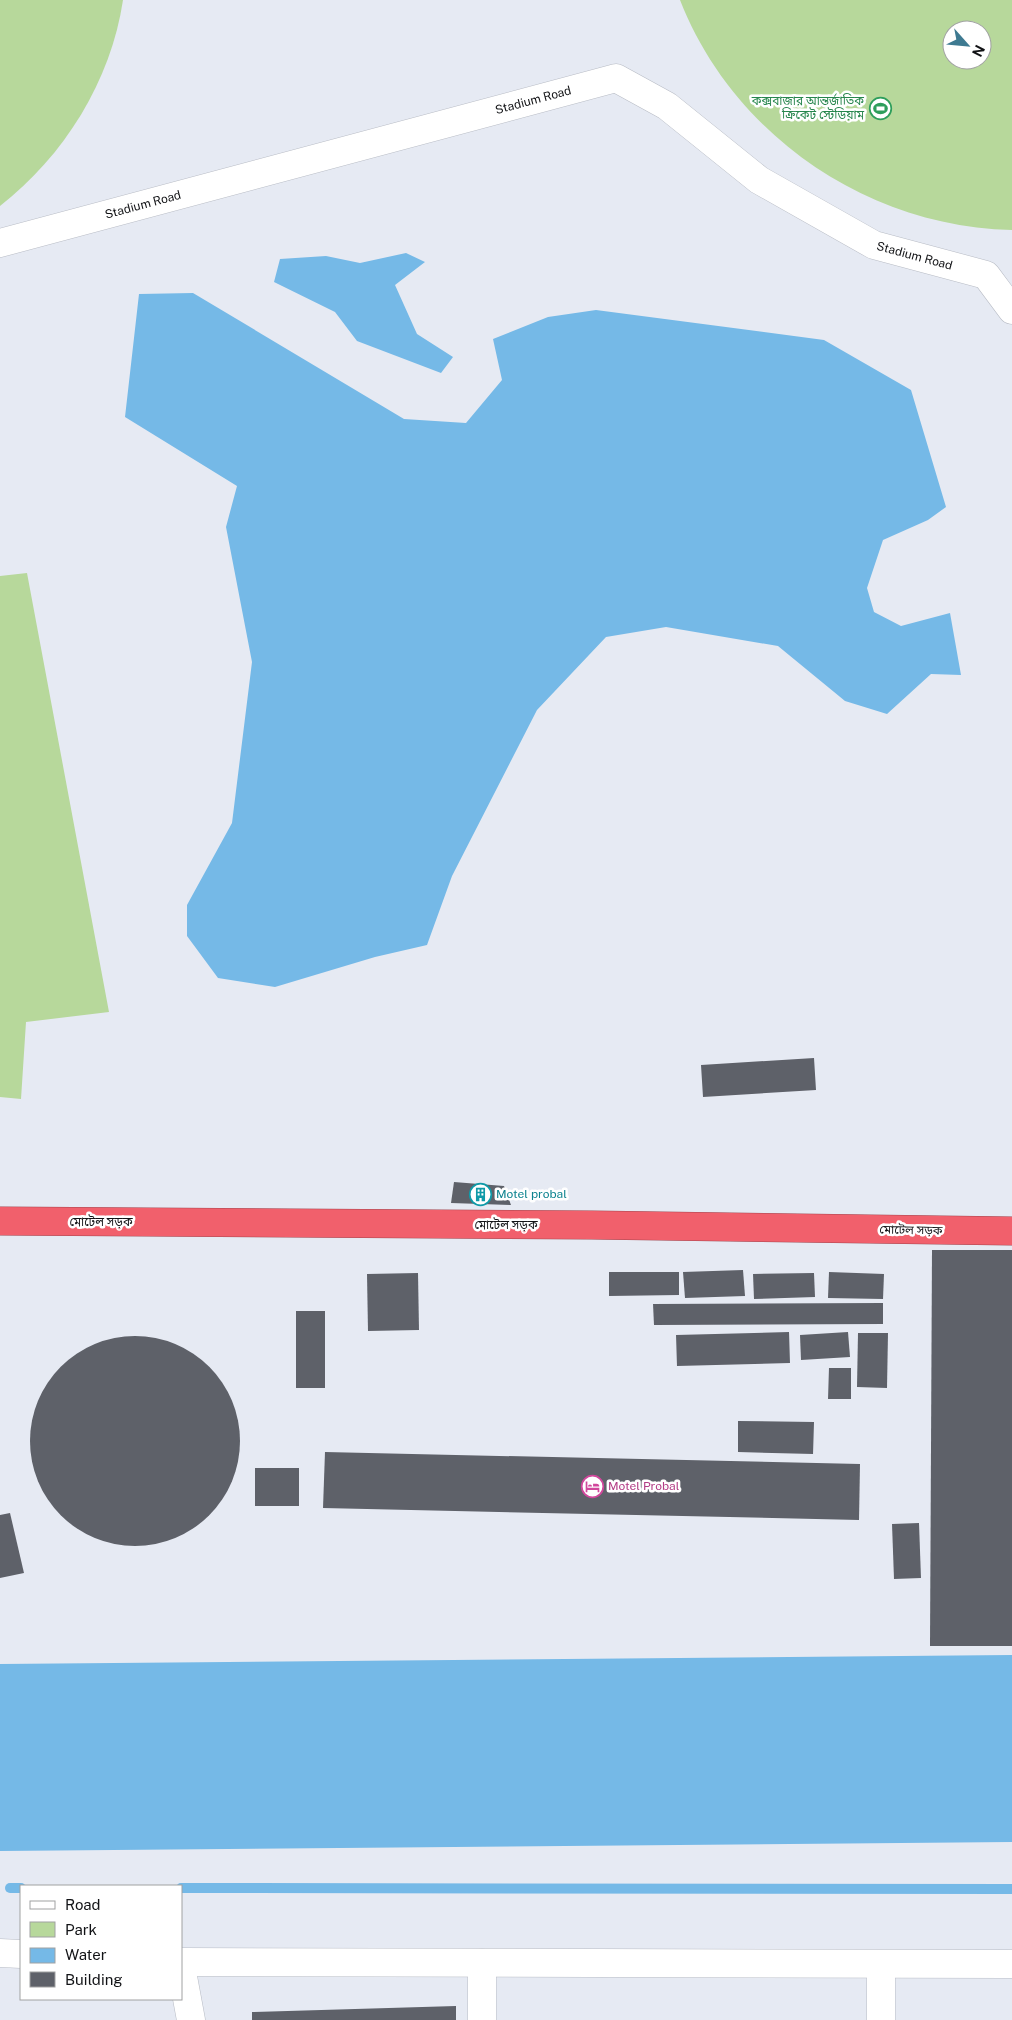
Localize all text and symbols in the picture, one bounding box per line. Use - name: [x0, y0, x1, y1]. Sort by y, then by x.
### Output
- north arrow: [942, 20, 992, 70]
- text: N: [969, 42, 988, 59]
- street label: Stadium Road: [494, 83, 573, 117]
- place label: কক্সবাজার আন্তর্জাতিক ক্রিকেট স্টেডিয়াম: [751, 93, 865, 122]
- sports icon: কক্সবাজার আন্তর্জাতিক ক্রিকেট স্টেডিয়াম: [868, 96, 892, 120]
- street label: Stadium Road: [103, 188, 183, 222]
- street label: Stadium Road: [875, 239, 954, 273]
- building icon: Motel probal: [468, 1182, 492, 1206]
- place label: Motel probal: [496, 1187, 567, 1201]
- street label: মোটেল সড়ক: [69, 1214, 133, 1229]
- street label: মোটেল সড়ক: [474, 1217, 538, 1232]
- street label: মোটেল সড়ক: [879, 1221, 943, 1238]
- hotel icon: Motel Probal: [580, 1474, 604, 1498]
- place label: Motel Probal: [608, 1479, 680, 1493]
- legend: [20, 1885, 182, 2000]
- text: Road: [65, 1896, 101, 1913]
- text: Park: [65, 1921, 97, 1938]
- text: Water: [65, 1946, 107, 1963]
- text: Building: [65, 1971, 123, 1988]

